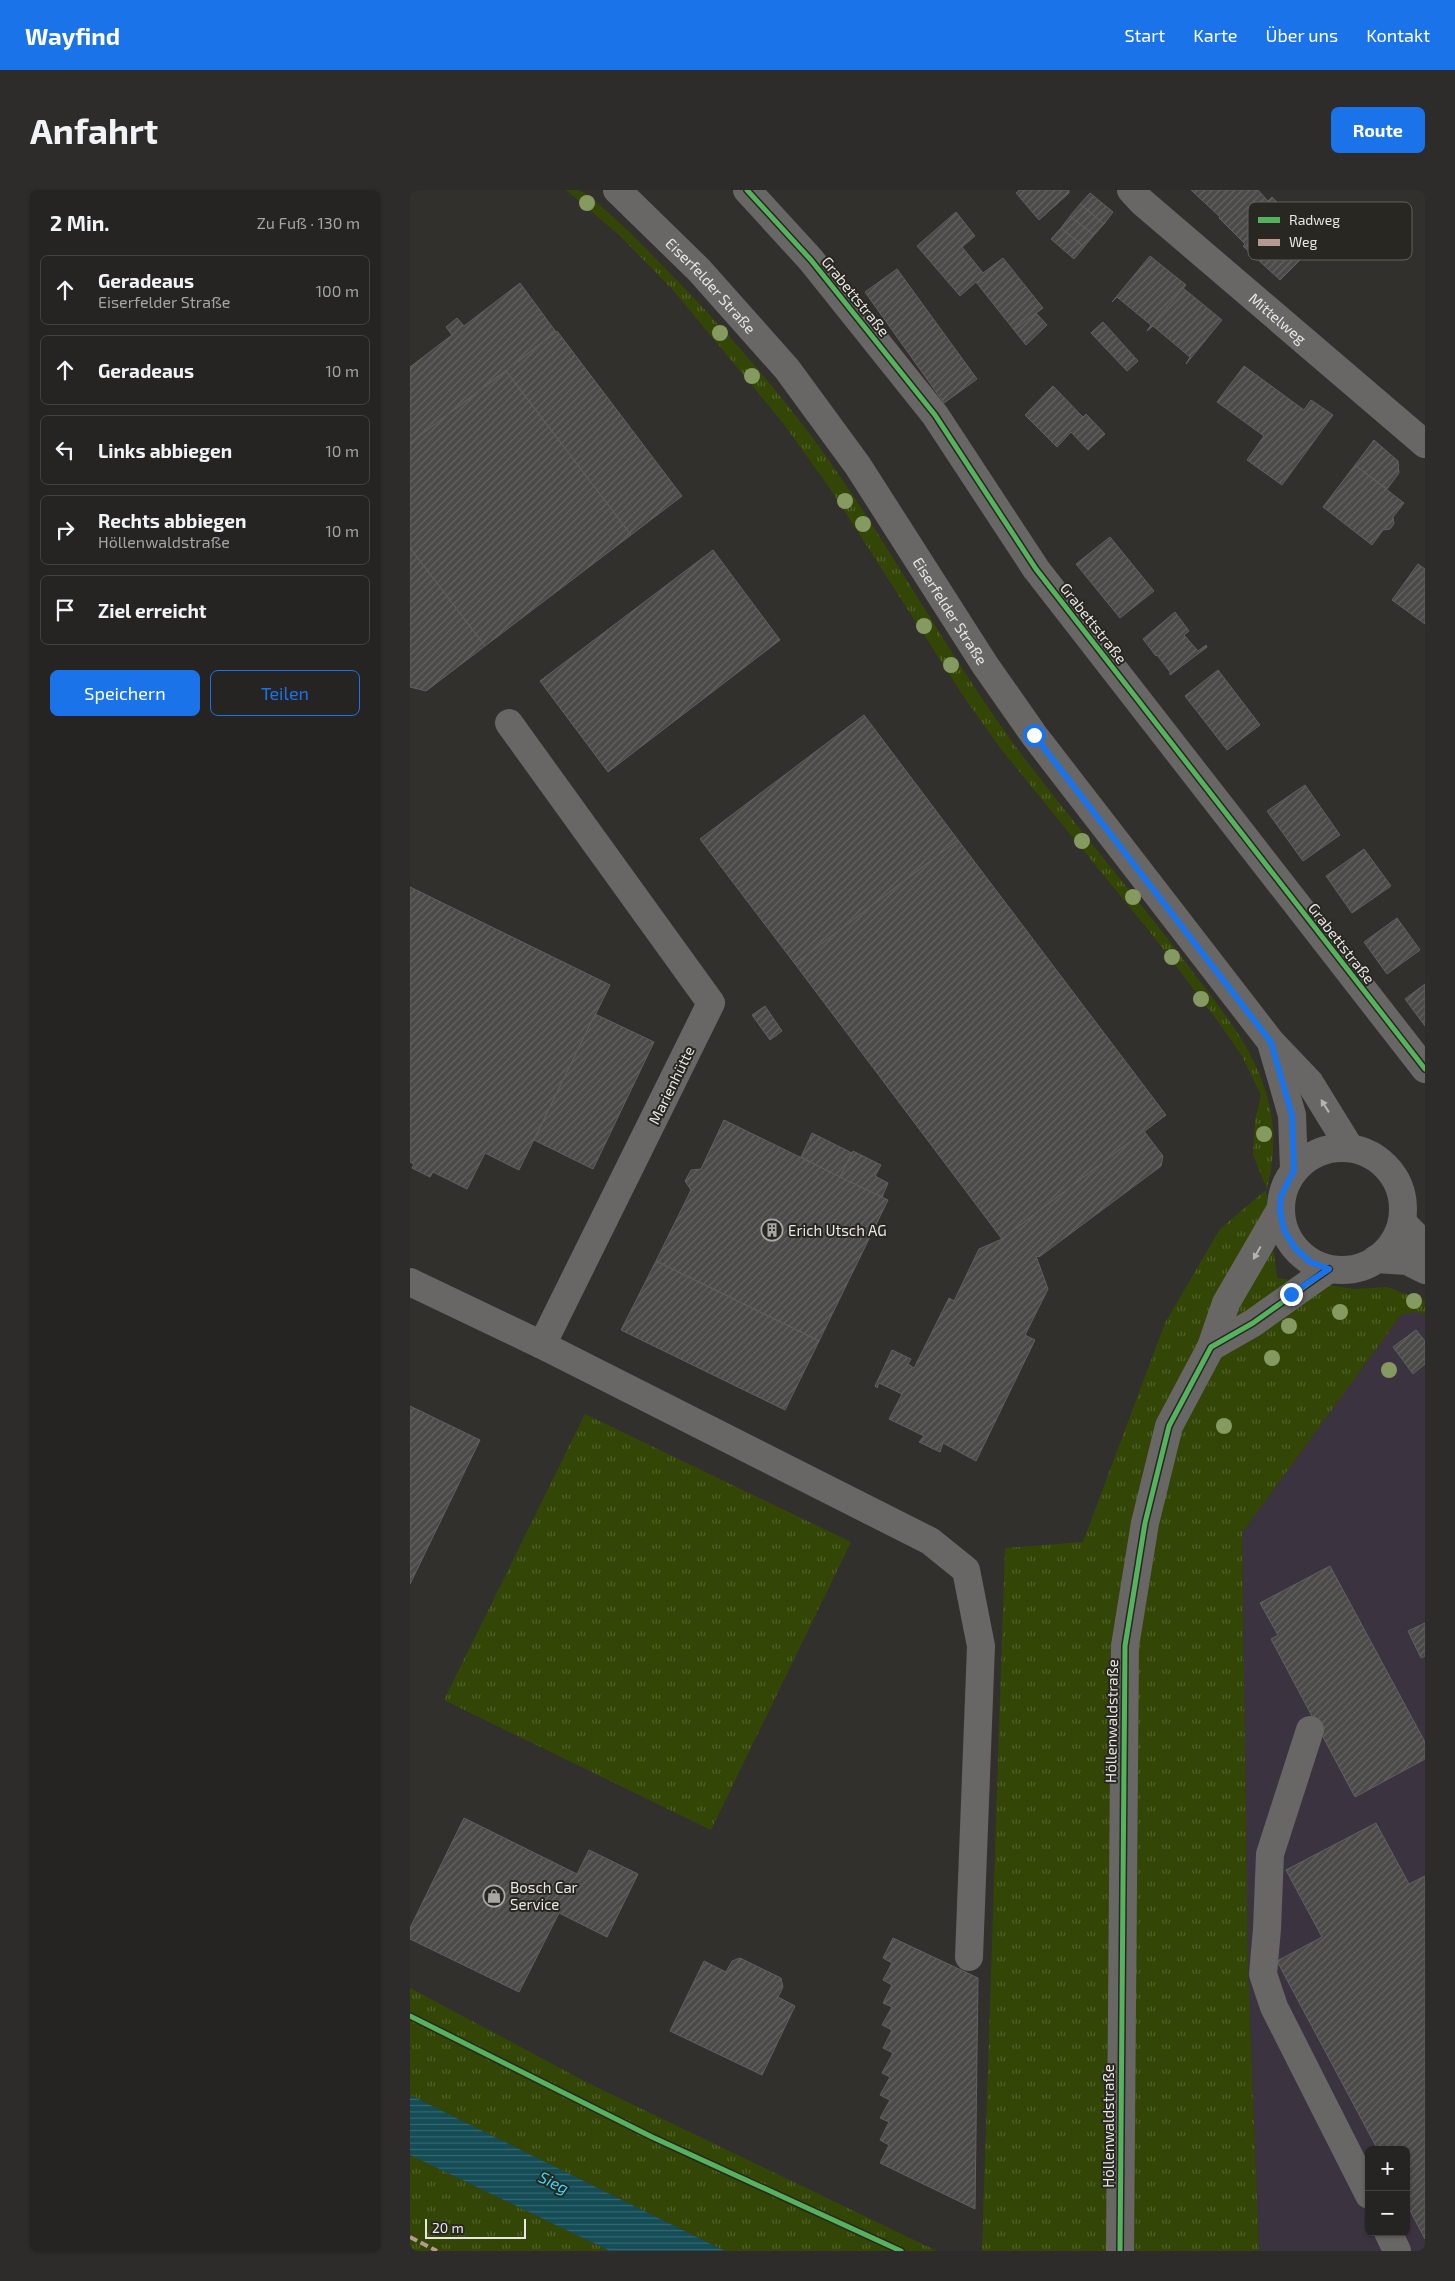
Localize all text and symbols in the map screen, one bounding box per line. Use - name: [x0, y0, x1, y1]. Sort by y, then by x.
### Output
- text: Wayfind: [25, 21, 120, 50]
- text: Start: [1124, 24, 1165, 46]
- text: Karte: [1193, 24, 1238, 46]
- text: Über uns: [1266, 24, 1338, 46]
- text: Kontakt: [1366, 24, 1430, 46]
- button: Route: [1331, 107, 1425, 153]
- text: Anfahrt: [30, 109, 158, 151]
- legend: [1248, 202, 1412, 260]
- text: 2 Min.: [50, 210, 110, 235]
- text: Radweg: [1289, 211, 1340, 228]
- text: Zu Fuß · 130 m: [257, 213, 360, 232]
- text: Weg: [1289, 233, 1318, 250]
- street label: Eiserfelder Straße: [662, 234, 760, 337]
- street label: Grabettstraße: [818, 252, 894, 340]
- text: Geradeaus: [98, 269, 194, 292]
- icon: ahead: [51, 276, 79, 304]
- text: 100 m: [316, 281, 359, 300]
- street label: Mittelweg: [1246, 289, 1311, 348]
- text: Eiserfelder Straße: [98, 292, 230, 311]
- icon: ahead: [51, 356, 79, 384]
- text: Geradeaus: [98, 359, 194, 382]
- text: 10 m: [325, 361, 359, 380]
- icon: left: [51, 436, 79, 464]
- text: Links abbiegen: [98, 439, 232, 462]
- text: 10 m: [325, 441, 359, 460]
- text: Rechts abbiegen: [98, 509, 246, 532]
- icon: right: [51, 516, 79, 544]
- text: 10 m: [325, 521, 359, 540]
- text: Höllenwaldstraße: [98, 532, 230, 551]
- street label: Eiserfelder Straße: [909, 554, 991, 668]
- street label: Grabettstraße: [1057, 579, 1131, 667]
- icon: arrive: [51, 596, 79, 624]
- text: Ziel erreicht: [98, 599, 207, 622]
- button: Speichern: [50, 670, 200, 716]
- button: Teilen: [210, 670, 360, 716]
- route start: [1023, 724, 1046, 747]
- street label: Grabettstraße: [1305, 899, 1379, 987]
- street label: Marienhütte: [644, 1043, 698, 1127]
- one-way arrow: [1320, 1100, 1329, 1113]
- building icon: Erich Utsch AG: [760, 1218, 784, 1242]
- place label: Erich Utsch AG: [788, 1221, 887, 1239]
- one-way arrow: [1253, 1246, 1261, 1261]
- route end: [1280, 1283, 1303, 1306]
- street label: Höllenwaldstraße: [1101, 1659, 1121, 1783]
- place label: Bosch Car Service: [510, 1878, 578, 1913]
- shop icon: Bosch Car Service: [482, 1884, 506, 1908]
- street label: Höllenwaldstraße: [1099, 2064, 1117, 2188]
- map controls: [1365, 2146, 1410, 2236]
- button: +: [1365, 2146, 1410, 2191]
- water label: Sieg: [536, 2167, 572, 2197]
- button: −: [1365, 2191, 1410, 2236]
- scale bar: [425, 2216, 526, 2239]
- text: 20 m: [432, 2219, 464, 2236]

